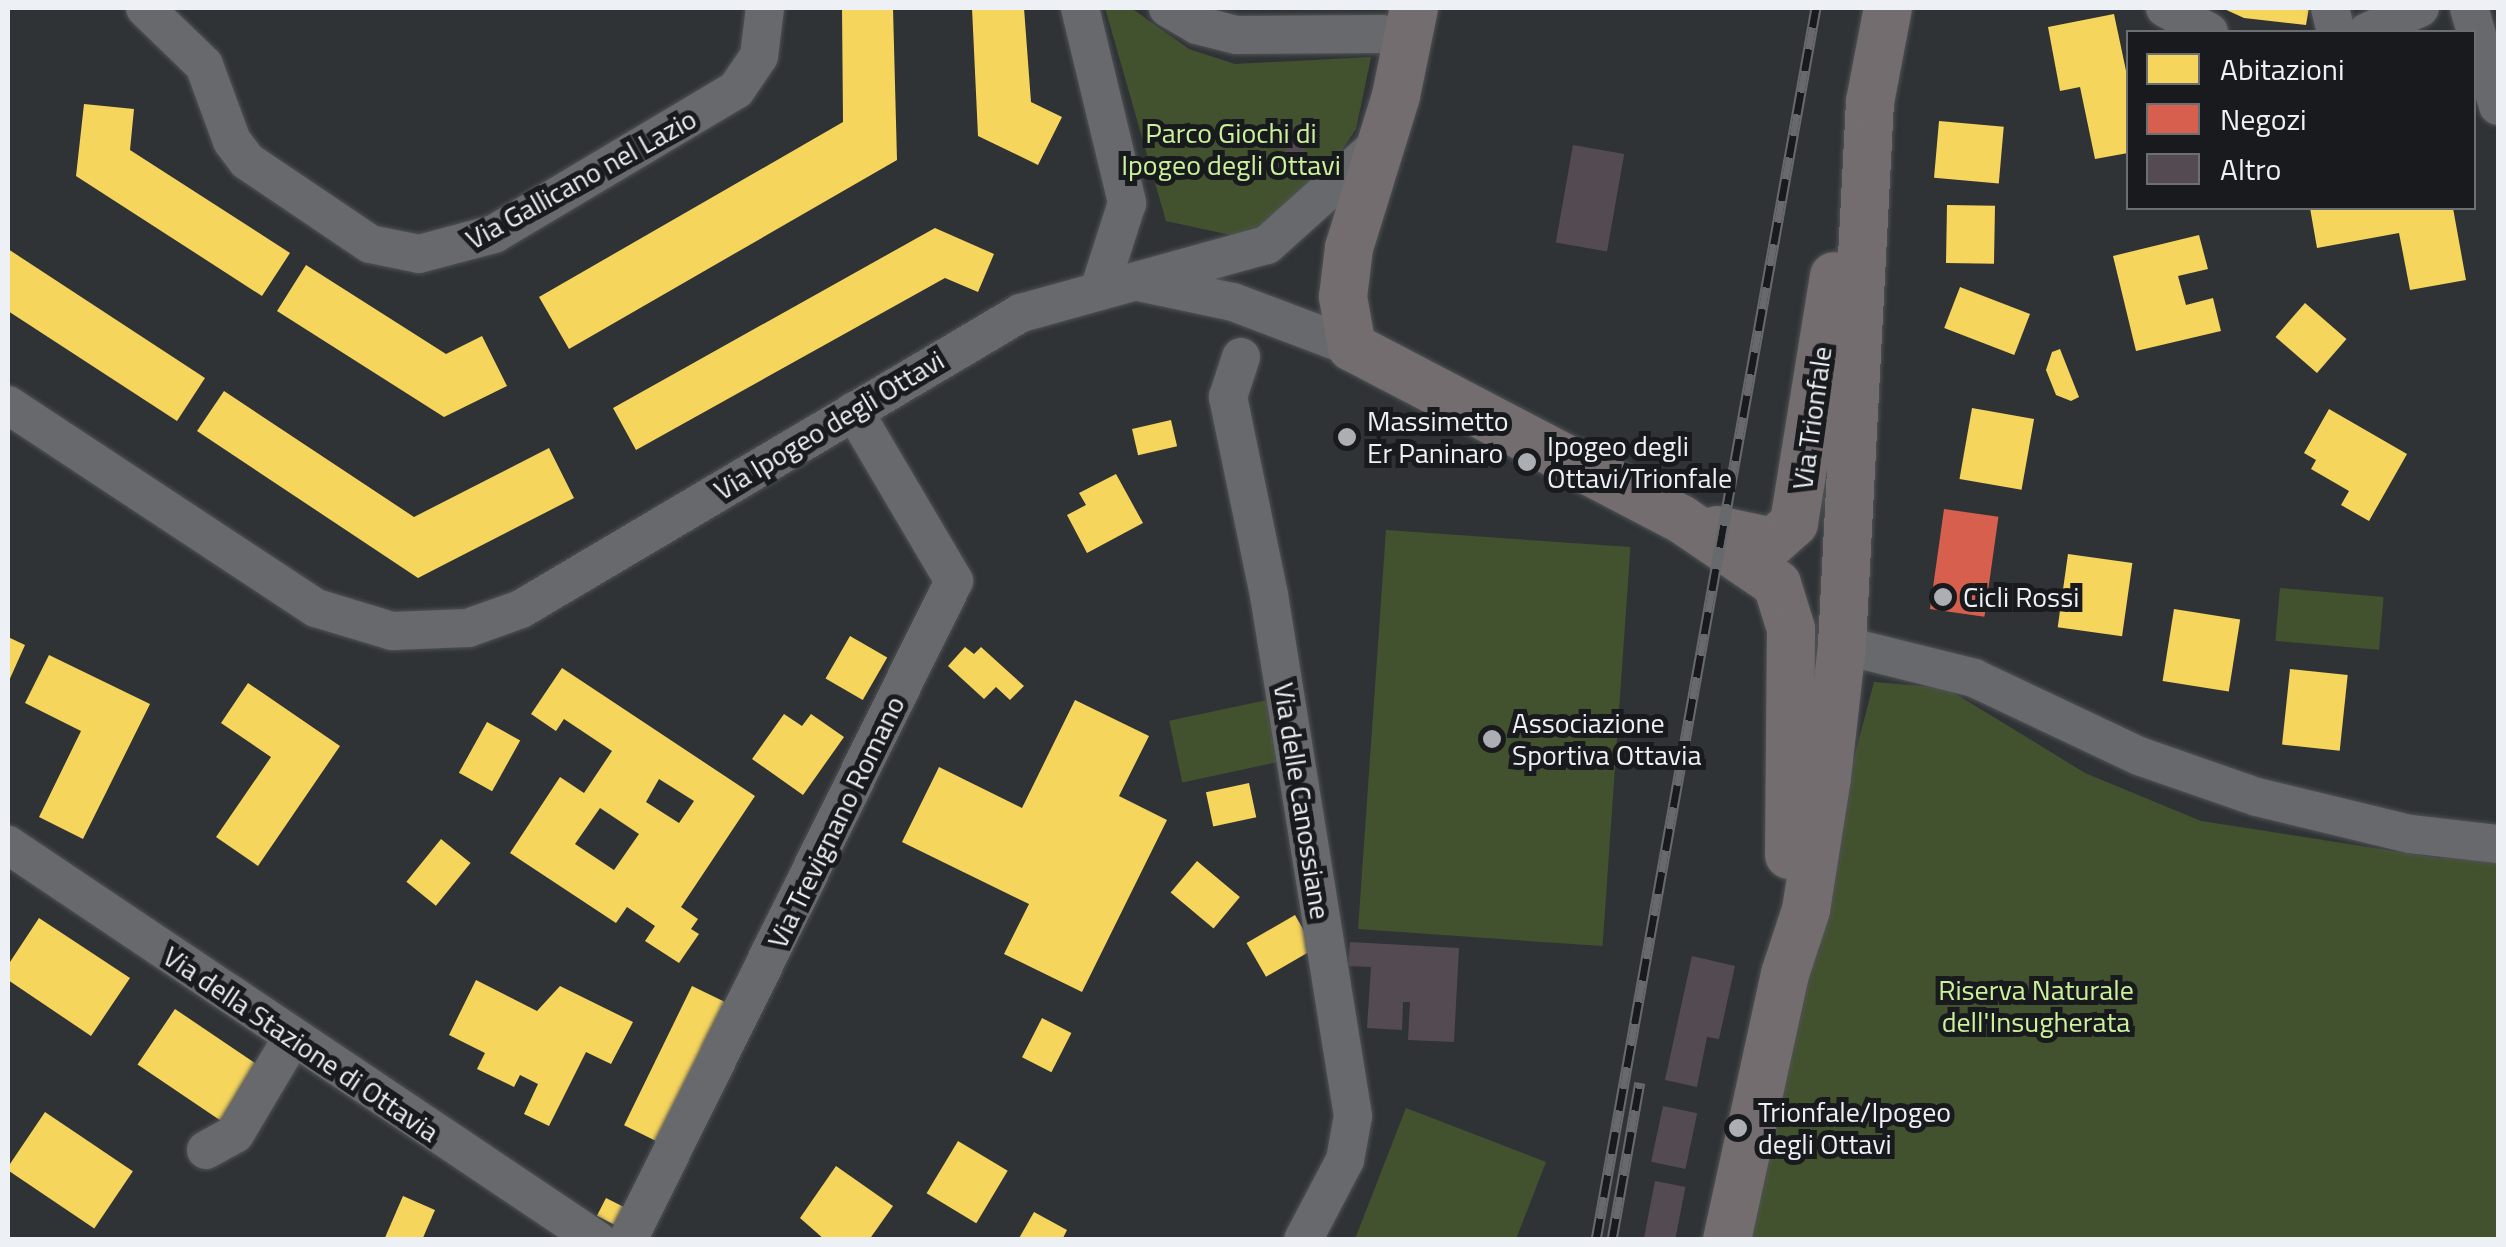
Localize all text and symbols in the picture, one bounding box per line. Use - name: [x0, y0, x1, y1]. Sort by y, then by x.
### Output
- legend: [2126, 30, 2476, 210]
- text: Abitazioni: [2220, 46, 2345, 92]
- text: Negozi: [2220, 96, 2307, 142]
- street label: Via Gallicano nel Lazio: [460, 102, 702, 256]
- park label: Parco Giochi di Ipogeo degli Ottavi: [1121, 116, 1341, 182]
- text: Altro: [2220, 146, 2281, 192]
- street label: Via Ipogeo degli Ottavi: [708, 343, 950, 507]
- street label: Via Trionfale: [1785, 344, 1839, 492]
- place label: Massimetto Er Paninaro: [1367, 404, 1509, 470]
- marker: Massimetto Er Paninaro: [1336, 426, 1358, 448]
- place label: Ipogeo degli Ottavi/Trionfale: [1547, 429, 1732, 495]
- marker: Ipogeo degli Ottavi/Trionfale: [1516, 451, 1538, 473]
- place label: Cicli Rossi: [1963, 580, 2079, 614]
- marker: Cicli Rossi: [1932, 586, 1954, 608]
- street label: Via delle Canossiane: [1267, 680, 1337, 922]
- street label: Via Trevignano Romano: [760, 690, 912, 954]
- place label: Associazione Sportiva Ottavia: [1512, 706, 1701, 772]
- marker: Associazione Sportiva Ottavia: [1481, 728, 1503, 750]
- street label: Via della Stazione di Ottavia: [157, 939, 445, 1149]
- park label: Riserva Naturale dell'Insugherata: [1938, 973, 2134, 1039]
- place label: Trionfale/Ipogeo degli Ottavi: [1758, 1095, 1951, 1161]
- marker: Trionfale/Ipogeo degli Ottavi: [1727, 1117, 1749, 1139]

